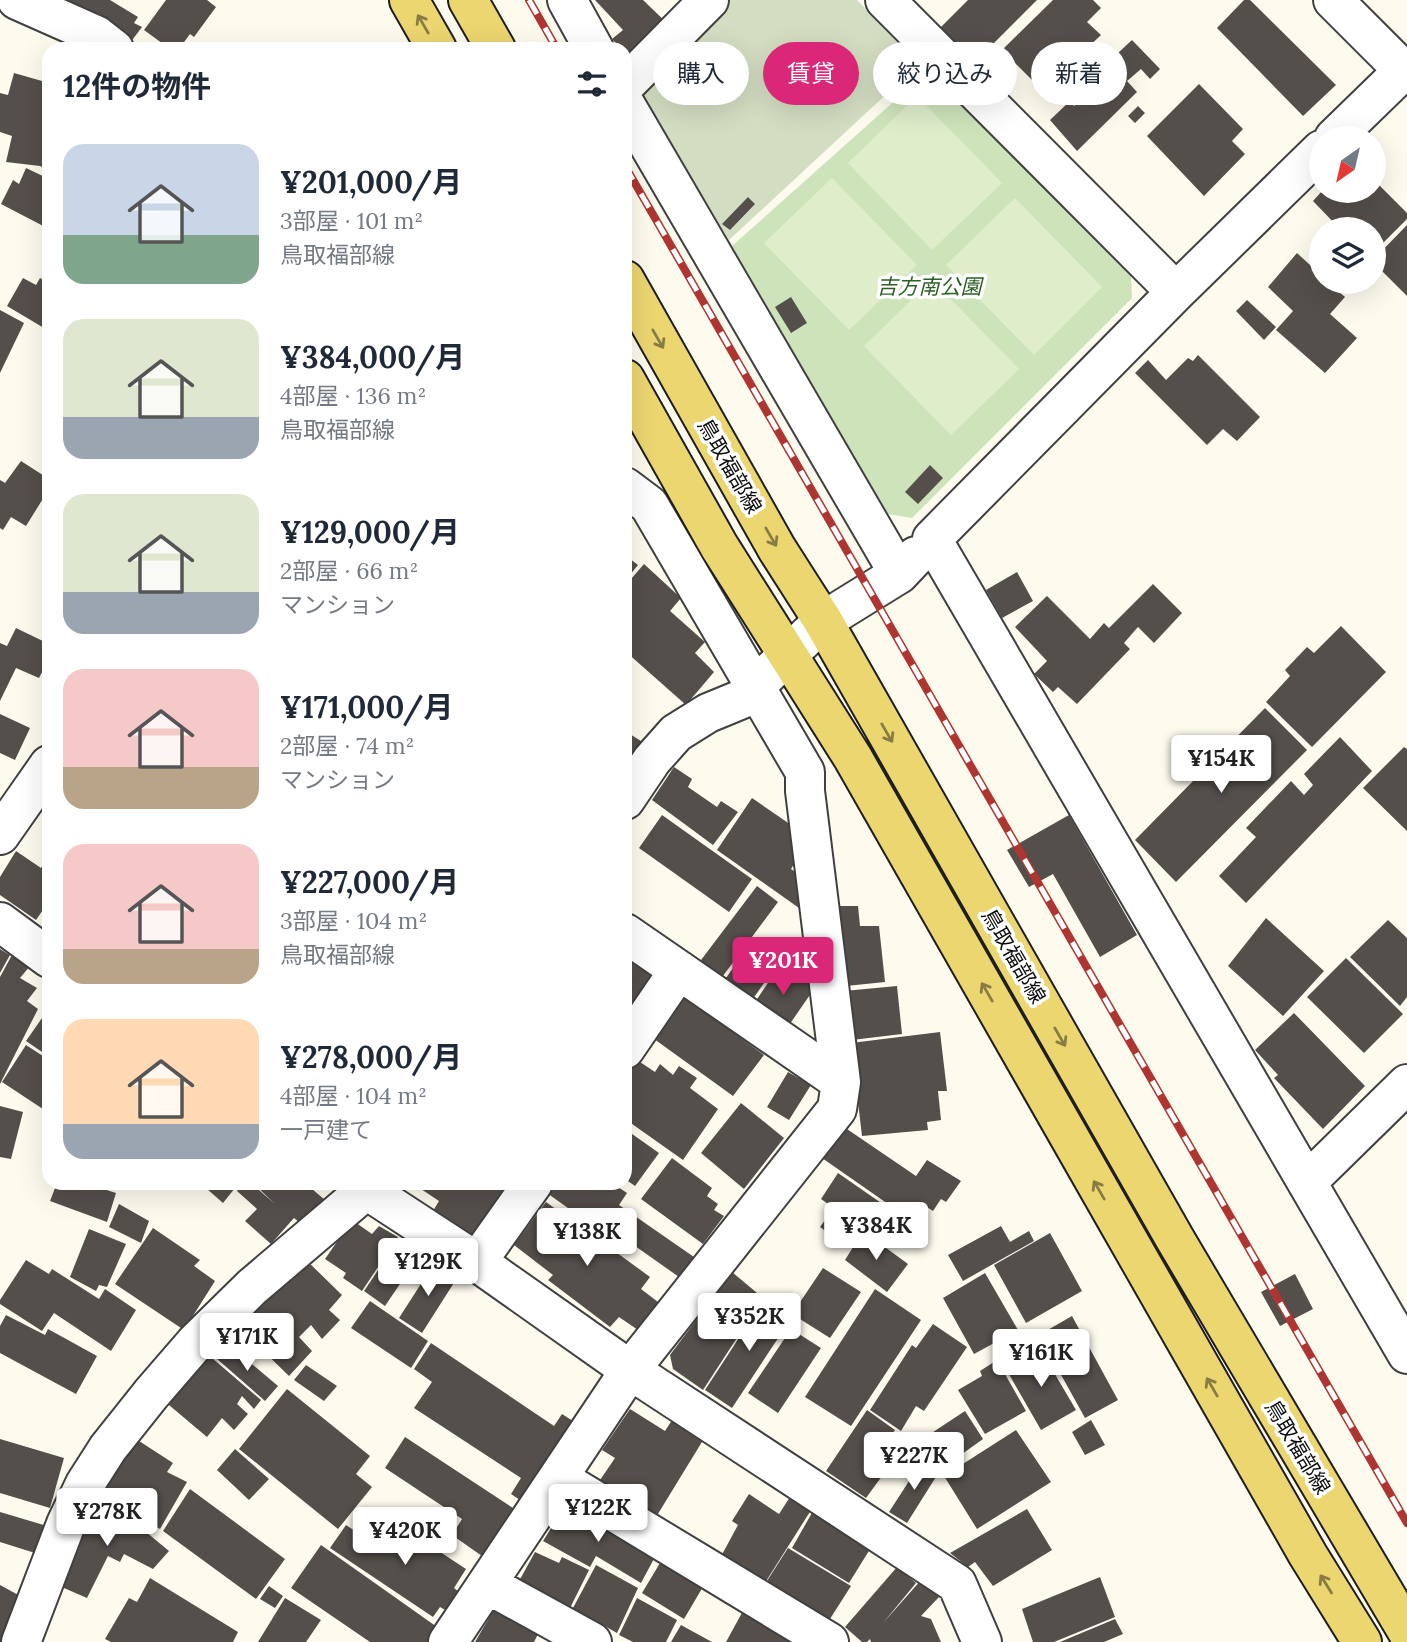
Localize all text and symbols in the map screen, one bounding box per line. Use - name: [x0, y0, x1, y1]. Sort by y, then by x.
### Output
- one-way arrow: [416, 15, 430, 35]
- chip: 購入: [653, 42, 749, 105]
- chip: 賃貸: [763, 42, 859, 105]
- chip: 絞り込み: [873, 42, 1017, 105]
- chip: 新着: [1031, 42, 1127, 105]
- icon: filters: [573, 65, 611, 103]
- text: 12件の物件: [63, 67, 211, 105]
- north arrow: [1309, 126, 1386, 203]
- map controls: [1309, 126, 1386, 294]
- text: ¥201,000/月: [280, 163, 462, 201]
- icon: home: [119, 172, 203, 256]
- text: 3部屋 · 101 m²: [280, 206, 423, 235]
- button: layers: [1309, 217, 1386, 294]
- text: 鳥取福部線: [280, 240, 395, 269]
- park label: 吉方南公園: [877, 273, 984, 300]
- one-way arrow: [652, 328, 665, 349]
- text: ¥384,000/月: [280, 338, 465, 376]
- icon: home: [119, 347, 203, 431]
- text: 4部屋 · 136 m²: [280, 381, 426, 410]
- street label: 鳥取福部線: [692, 414, 768, 518]
- text: 鳥取福部線: [280, 415, 395, 444]
- text: ¥129,000/月: [280, 513, 460, 551]
- icon: home: [119, 522, 203, 606]
- one-way arrow: [765, 526, 778, 547]
- text: 2部屋 · 66 m²: [280, 556, 418, 585]
- text: マンション: [280, 590, 395, 619]
- text: ¥171,000/月: [280, 688, 453, 726]
- icon: home: [119, 697, 203, 781]
- one-way arrow: [880, 722, 894, 742]
- text: 2部屋 · 74 m²: [280, 731, 414, 760]
- pin: ¥154K: [1172, 736, 1270, 795]
- text: ¥154K: [1187, 743, 1255, 772]
- text: マンション: [280, 765, 395, 794]
- text: ¥227,000/月: [280, 863, 459, 901]
- icon: home: [119, 872, 203, 956]
- street label: 鳥取福部線: [976, 904, 1052, 1008]
- text: 3部屋 · 104 m²: [280, 906, 427, 935]
- pin: ¥201K: [734, 937, 832, 997]
- text: 鳥取福部線: [280, 940, 395, 969]
- text: ¥201K: [748, 945, 818, 974]
- one-way arrow: [980, 982, 993, 1003]
- one-way arrow: [1053, 1026, 1067, 1046]
- text: ¥278,000/月: [280, 1038, 462, 1076]
- icon: home: [119, 1047, 203, 1131]
- text: 4部屋 · 104 m²: [280, 1081, 427, 1110]
- text: 一戸建て: [280, 1115, 372, 1144]
- one-way arrow: [1092, 1180, 1106, 1200]
- pin: ¥384K: [827, 1202, 925, 1262]
- pin: ¥138K: [538, 1208, 636, 1268]
- text: ¥384K: [840, 1210, 912, 1239]
- text: ¥138K: [553, 1216, 621, 1245]
- pin: ¥129K: [379, 1238, 477, 1298]
- text: ¥129K: [394, 1246, 462, 1275]
- pin: ¥352K: [700, 1294, 798, 1353]
- text: ¥352K: [714, 1301, 784, 1330]
- pin: ¥171K: [198, 1314, 296, 1373]
- text: ¥171K: [216, 1321, 278, 1350]
- pin: ¥161K: [992, 1330, 1090, 1389]
- text: ¥161K: [1009, 1337, 1073, 1366]
- one-way arrow: [1205, 1378, 1219, 1398]
- street label: 鳥取福部線: [1259, 1395, 1337, 1499]
- pin: ¥227K: [865, 1432, 963, 1492]
- text: ¥227K: [880, 1440, 948, 1469]
- pin: ¥122K: [549, 1484, 647, 1544]
- pin: ¥278K: [58, 1488, 156, 1548]
- text: ¥122K: [565, 1492, 631, 1521]
- text: ¥278K: [72, 1496, 142, 1525]
- pin: ¥420K: [356, 1508, 454, 1567]
- text: ¥420K: [369, 1515, 441, 1544]
- one-way arrow: [1318, 1575, 1332, 1595]

